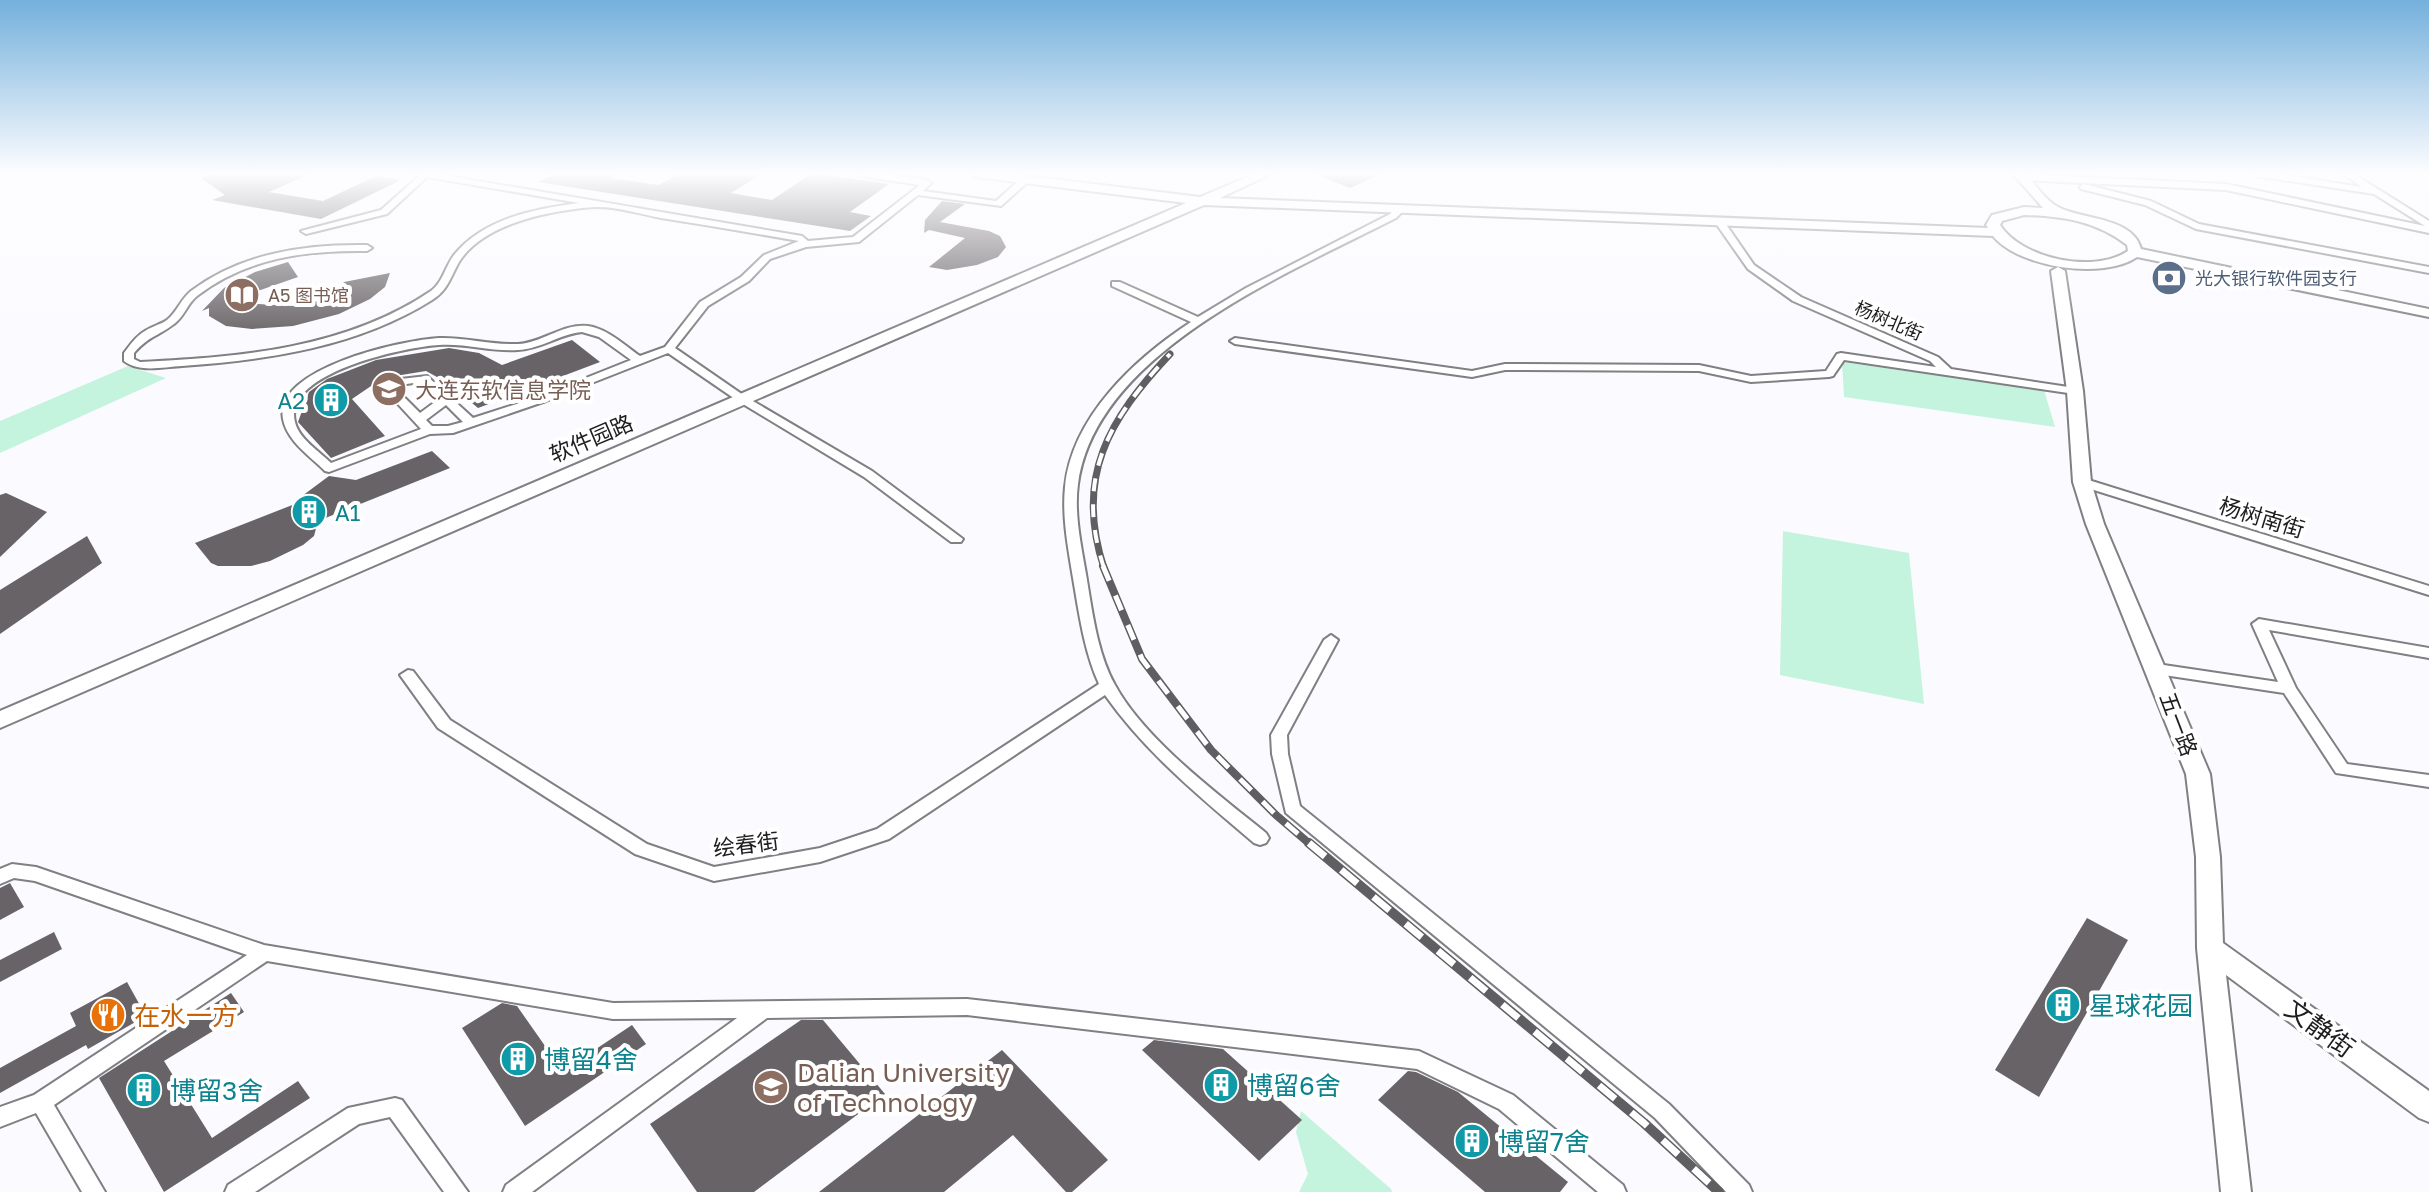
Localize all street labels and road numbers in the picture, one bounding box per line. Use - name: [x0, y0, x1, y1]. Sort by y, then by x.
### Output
- street label: 杨树北街: [1852, 296, 1926, 344]
- street label: 软件园路: [545, 408, 637, 468]
- street label: 杨树南街: [2216, 491, 2308, 543]
- street label: 五一路: [2155, 688, 2203, 760]
- street label: 绘春街: [712, 827, 780, 861]
- street label: 文静街: [2279, 993, 2361, 1063]

